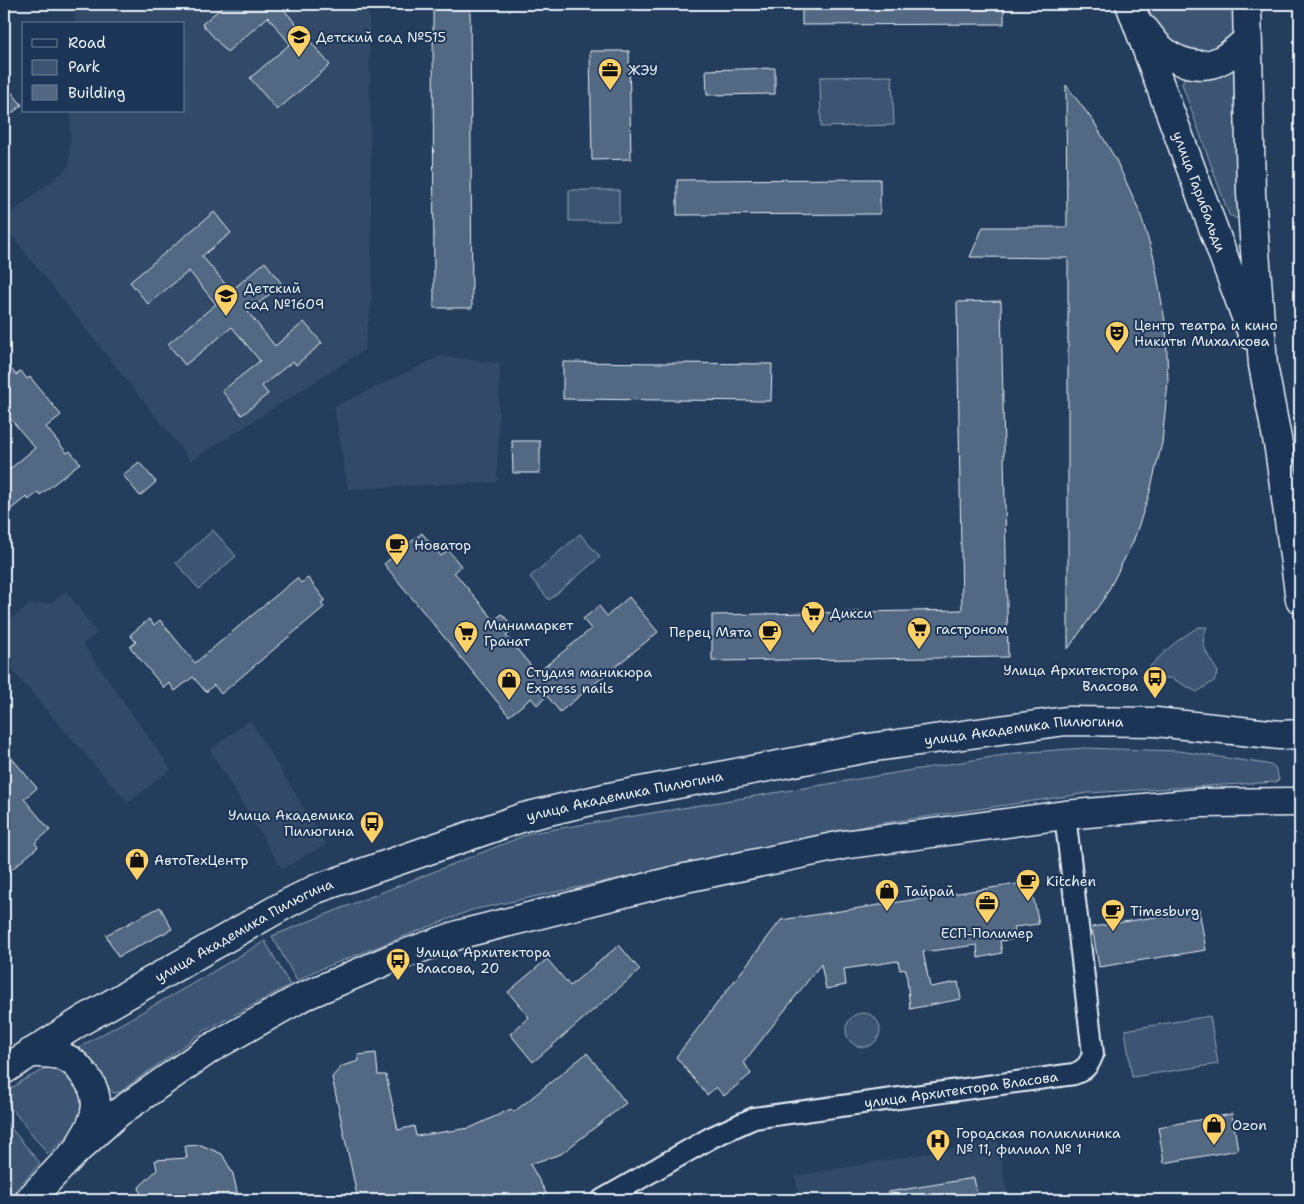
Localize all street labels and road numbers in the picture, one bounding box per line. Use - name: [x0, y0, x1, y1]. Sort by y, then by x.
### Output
- street label: улица Гарибальди: [1169, 129, 1230, 255]
- street label: улица Академика Пилюгина: [923, 712, 1124, 749]
- street label: улица Академика Пилюгина: [525, 767, 725, 825]
- street label: улица Академика Пилюгина: [152, 875, 336, 986]
- street label: улица Архитектора Власова: [863, 1067, 1060, 1112]

